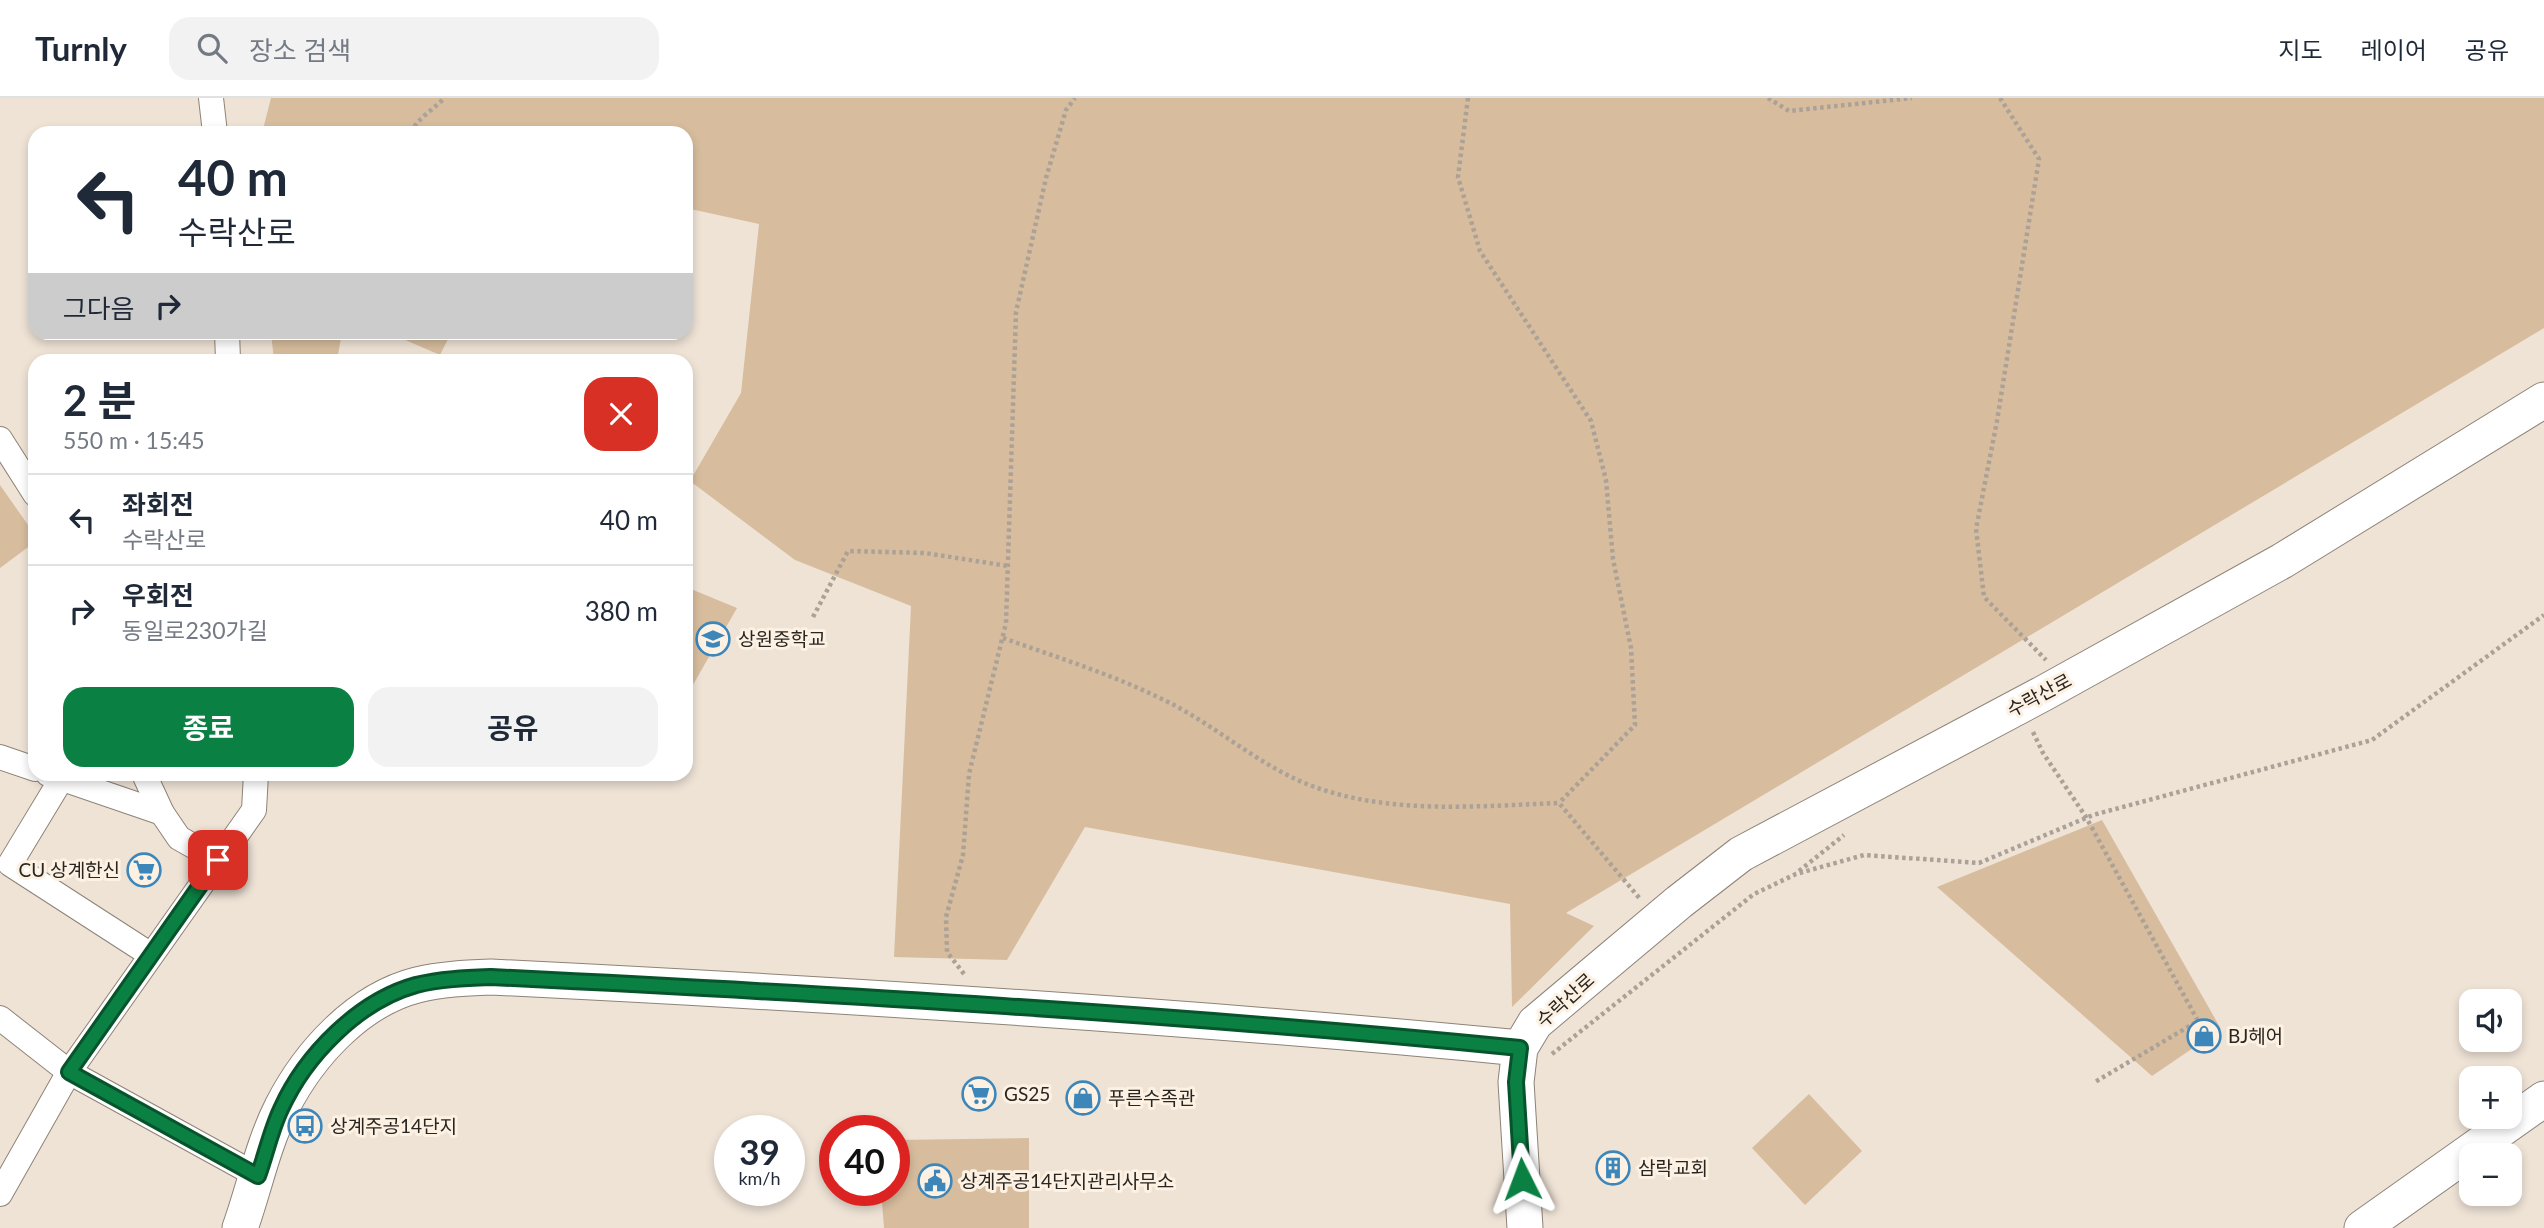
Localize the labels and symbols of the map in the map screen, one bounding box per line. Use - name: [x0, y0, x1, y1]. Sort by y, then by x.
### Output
- school or university icon: 상원중학교: [694, 620, 732, 658]
- place label: 상원중학교: [738, 627, 825, 650]
- street label: 수락산로: [2002, 668, 2075, 721]
- pin: [188, 830, 248, 890]
- supermarket icon: CU 상계한신: [125, 851, 163, 889]
- place label: CU 상계한신: [19, 858, 120, 881]
- street label: 수락산로: [1531, 968, 1598, 1032]
- shop icon: BJ헤어: [2185, 1017, 2223, 1055]
- place label: BJ헤어: [2228, 1024, 2283, 1047]
- supermarket icon: GS25: [960, 1075, 998, 1113]
- shop icon: 푸른수족관: [1064, 1079, 1102, 1117]
- place label: GS25: [1004, 1082, 1050, 1105]
- place label: 푸른수족관: [1108, 1086, 1195, 1109]
- bus stop icon: 상계주공14단지: [286, 1107, 324, 1145]
- place label: 상계주공14단지: [330, 1114, 457, 1137]
- speed limit sign: 40: [819, 1115, 910, 1206]
- position arrow: [1485, 1142, 1559, 1216]
- building icon: 삼락교회: [1594, 1149, 1632, 1187]
- place label: 삼락교회: [1638, 1156, 1708, 1179]
- public building icon: 상계주공14단지관리사무소: [916, 1162, 954, 1200]
- place label: 상계주공14단지관리사무소: [960, 1169, 1174, 1192]

